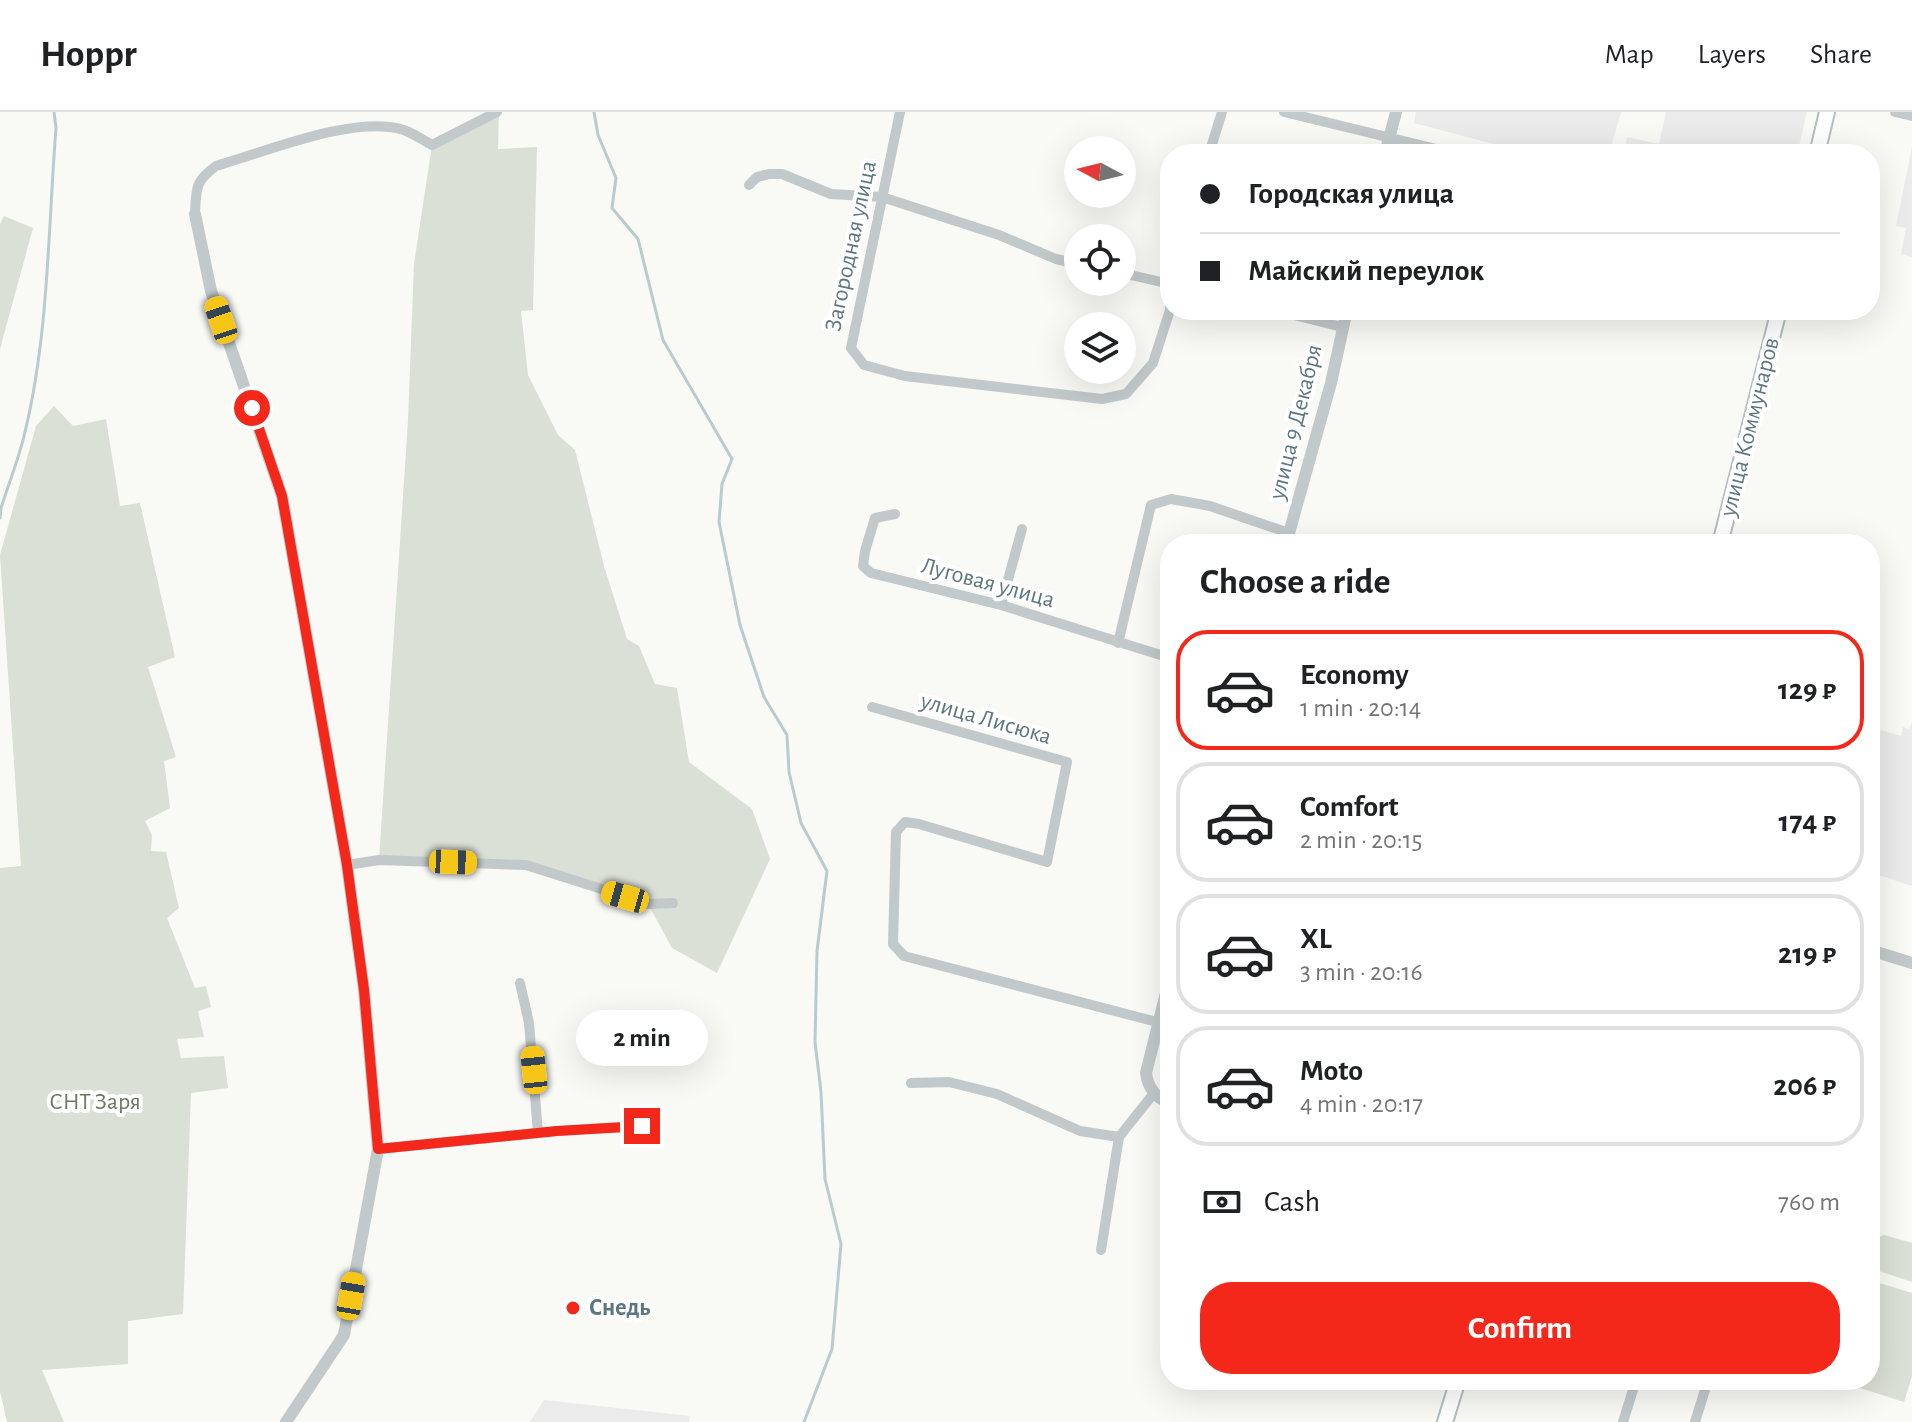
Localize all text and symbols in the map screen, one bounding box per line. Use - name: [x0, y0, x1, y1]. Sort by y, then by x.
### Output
- text: Hoppr: [40, 36, 137, 74]
- text: Map: [1605, 41, 1654, 69]
- text: Layers: [1698, 41, 1766, 69]
- text: Share: [1810, 41, 1872, 69]
- north arrow: [1064, 136, 1136, 208]
- map controls: [1064, 136, 1136, 384]
- street label: Загородная улица: [821, 159, 881, 333]
- text: Городская улица: [1248, 179, 1454, 209]
- button: locate: [1064, 224, 1136, 296]
- text: Майский переулок: [1248, 256, 1484, 286]
- car: [202, 293, 240, 347]
- button: layers: [1064, 312, 1136, 384]
- street label: улица Коммунаров: [1716, 335, 1784, 520]
- street label: улица 9 Декабря: [1265, 342, 1327, 503]
- route start: [234, 390, 270, 426]
- street label: Луговая улица: [919, 554, 1057, 612]
- text: Choose a ride: [1200, 564, 1390, 600]
- icon: car: [1204, 654, 1276, 726]
- text: Economy: [1300, 660, 1409, 690]
- text: 129 ₽: [1778, 675, 1836, 705]
- street label: улица Лисюка: [917, 689, 1054, 749]
- text: 1 min · 20:14: [1300, 695, 1421, 721]
- icon: car: [1204, 786, 1276, 858]
- text: Comfort: [1300, 792, 1399, 822]
- text: 174 ₽: [1779, 807, 1836, 837]
- text: 2 min · 20:15: [1300, 827, 1423, 853]
- car: [429, 849, 477, 875]
- car: [599, 879, 651, 915]
- icon: car: [1204, 918, 1276, 990]
- text: XL: [1300, 924, 1332, 954]
- text: 219 ₽: [1778, 939, 1836, 969]
- text: 3 min · 20:16: [1300, 959, 1423, 985]
- callout: 2 min: [576, 1010, 708, 1066]
- text: 2 min: [613, 1025, 671, 1051]
- car: [520, 1045, 548, 1095]
- icon: car: [1204, 1050, 1276, 1122]
- text: Moto: [1300, 1056, 1363, 1086]
- text: 206 ₽: [1773, 1071, 1836, 1101]
- park label: СНТ Заря: [49, 1090, 141, 1114]
- text: 4 min · 20:17: [1300, 1091, 1423, 1117]
- route end: [624, 1108, 660, 1144]
- icon: cash: [1200, 1180, 1244, 1224]
- text: Cash: [1264, 1187, 1320, 1217]
- text: 760 m: [1778, 1189, 1840, 1215]
- car: [335, 1270, 367, 1322]
- button: Confirm: [1200, 1282, 1840, 1374]
- place label: Снедь: [589, 1296, 650, 1320]
- marker: Снедь: [564, 1299, 582, 1317]

